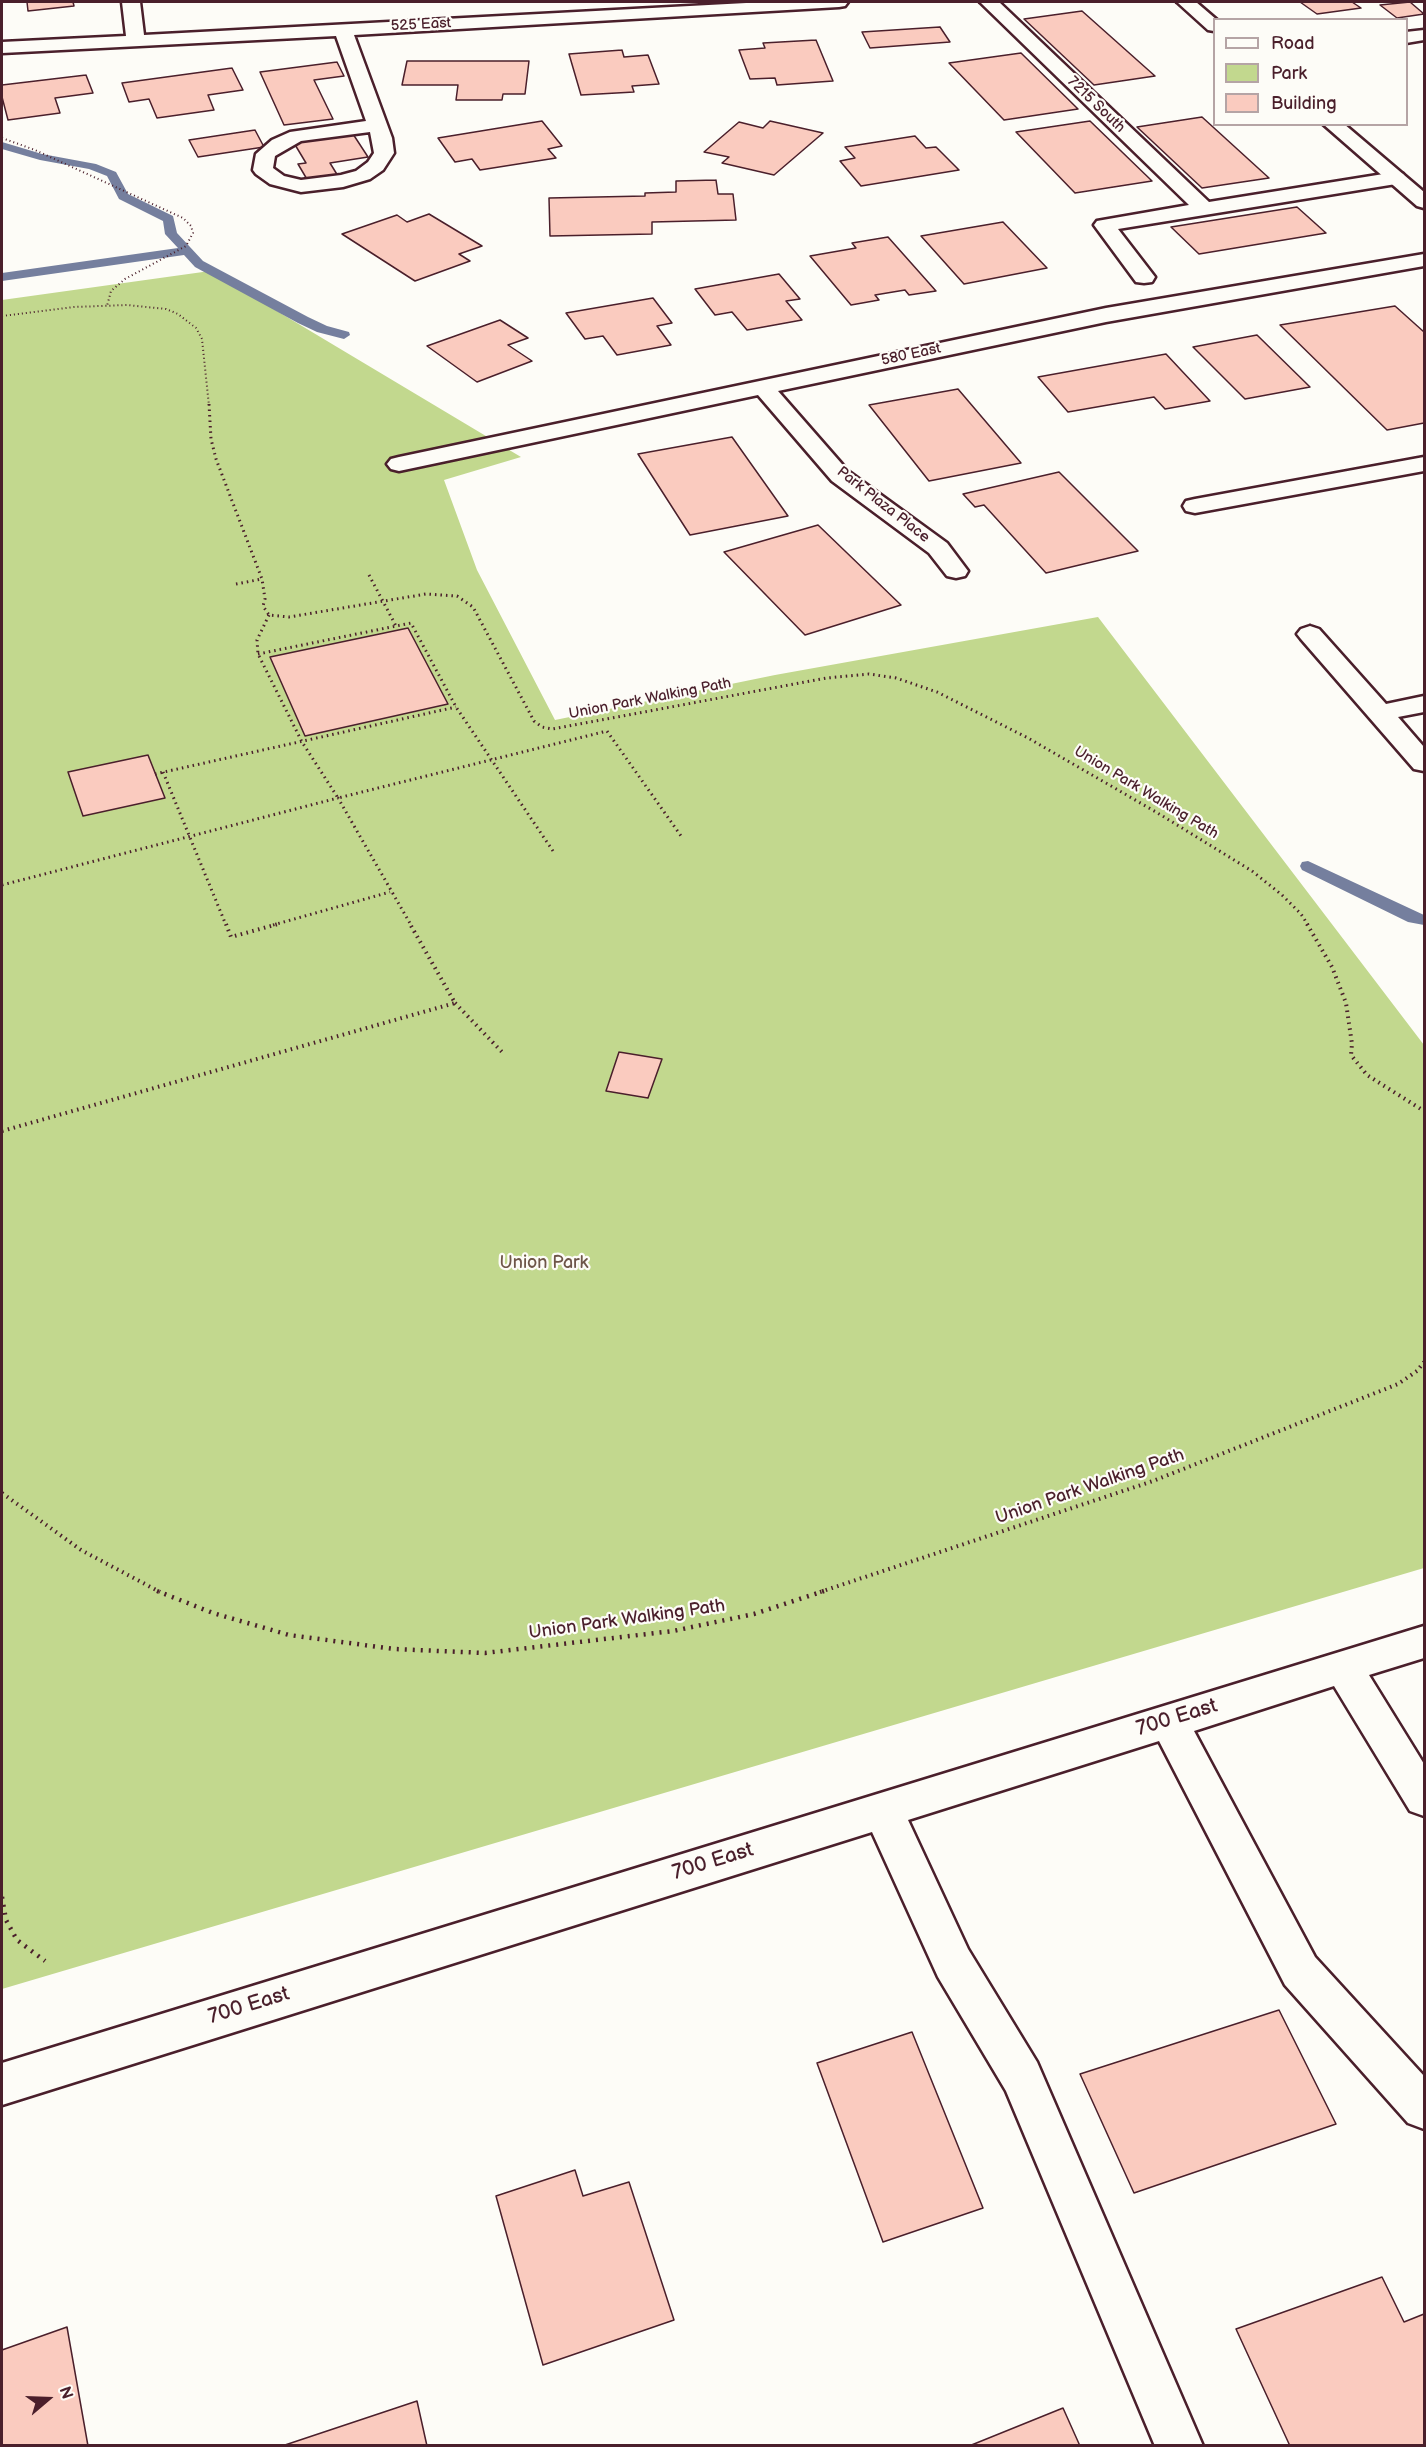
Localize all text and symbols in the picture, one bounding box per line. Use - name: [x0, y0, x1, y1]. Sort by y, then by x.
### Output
- street label: 525 East: [390, 14, 452, 36]
- legend: [1213, 18, 1408, 126]
- text: Road: [1271, 33, 1315, 54]
- text: Park: [1271, 63, 1307, 84]
- street label: 7215 South: [1063, 73, 1129, 137]
- text: Building: [1271, 93, 1337, 114]
- street label: 580 East: [879, 340, 943, 370]
- street label: Park Plaza Place: [833, 463, 933, 547]
- street label: Union Park Walking Path: [567, 674, 733, 724]
- street label: Union Park Walking Path: [1071, 743, 1221, 843]
- park label: Union Park: [500, 1252, 588, 1274]
- street label: Union Park Walking Path: [993, 1445, 1187, 1529]
- street label: Union Park Walking Path: [527, 1596, 727, 1644]
- street label: 700 East: [1134, 1694, 1220, 1742]
- street label: 700 East: [670, 1838, 756, 1886]
- street label: 700 East: [206, 1982, 292, 2030]
- north arrow: [18, 2369, 78, 2429]
- text: N: [55, 2384, 76, 2402]

